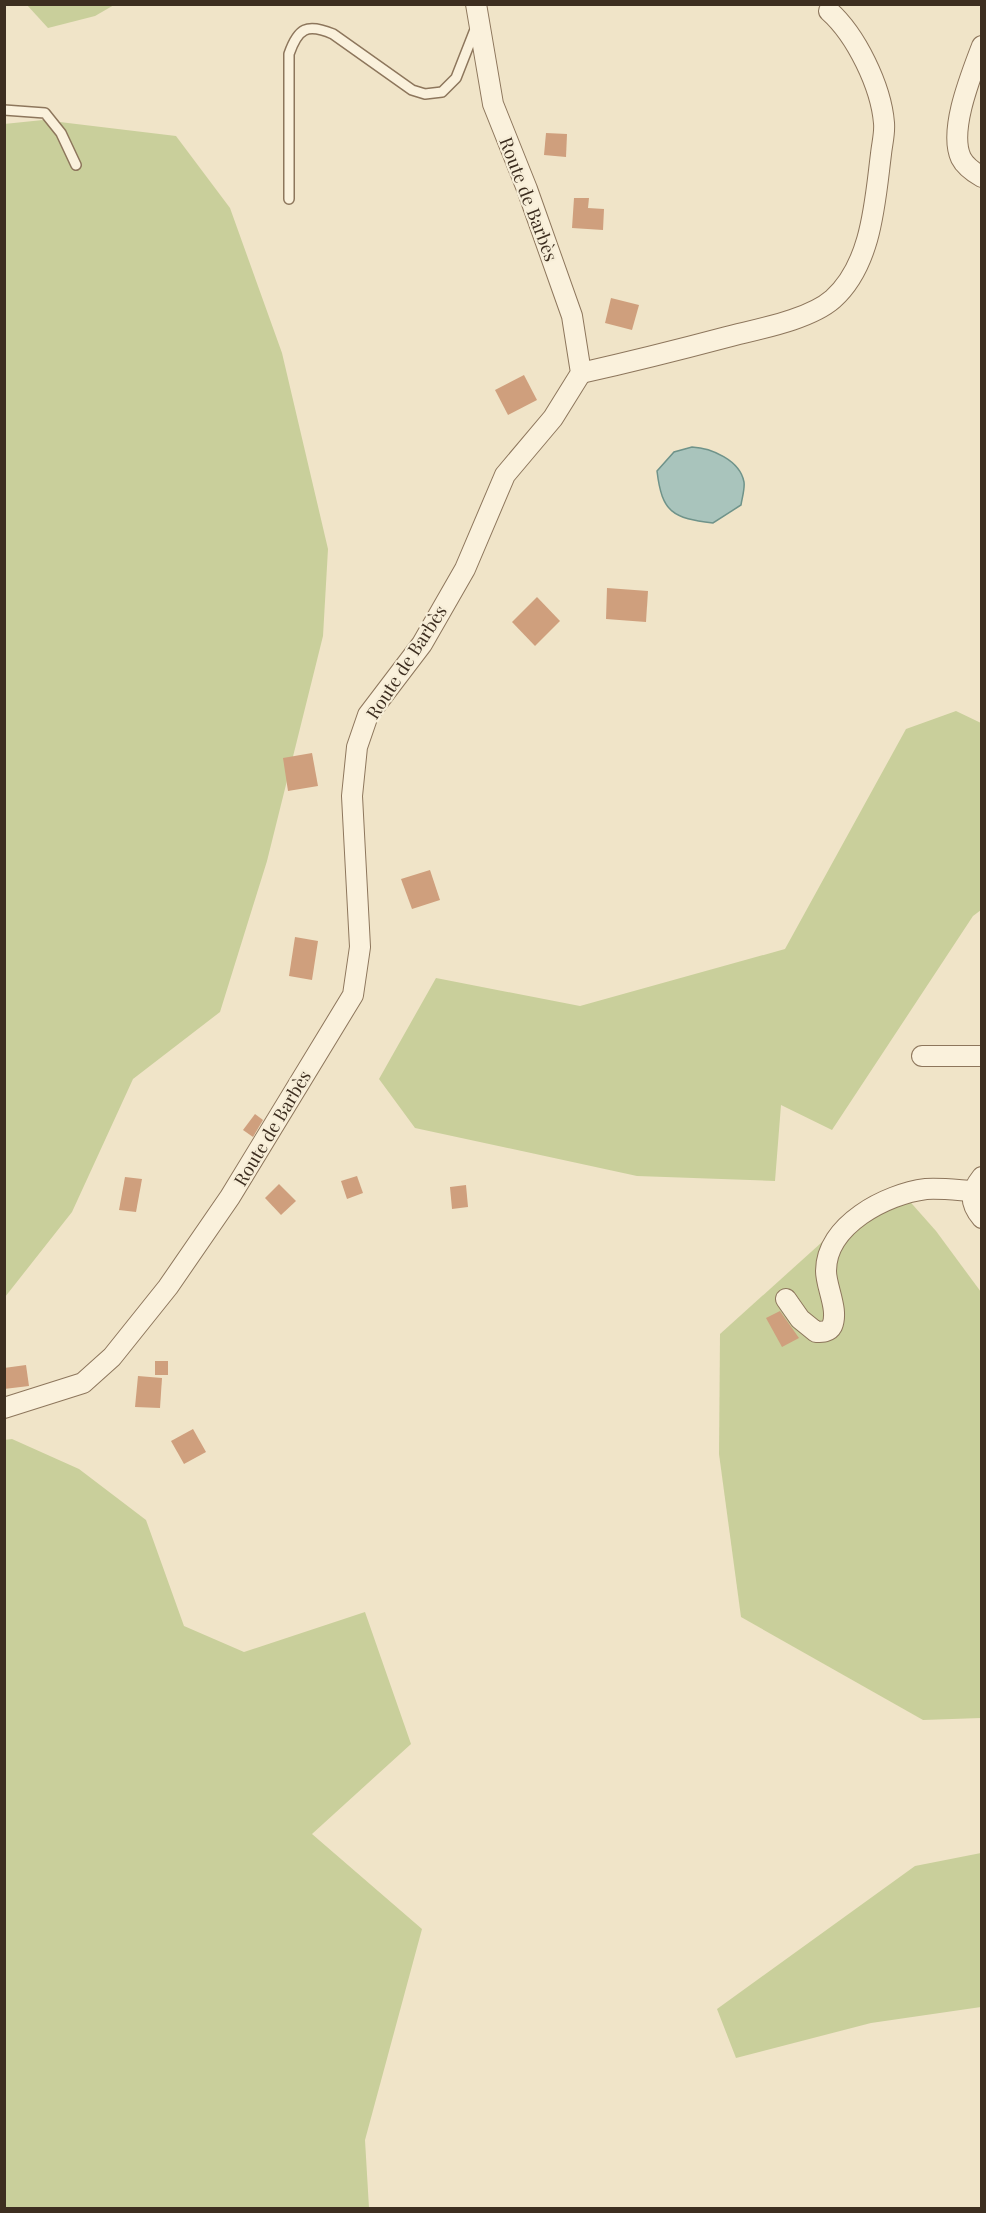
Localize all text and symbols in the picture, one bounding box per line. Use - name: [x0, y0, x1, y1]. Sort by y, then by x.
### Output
- street label: Route de Barbès: [494, 133, 564, 265]
- street label: Route de Barbès: [360, 600, 452, 724]
- street label: Route de Barbès: [228, 1066, 316, 1190]

